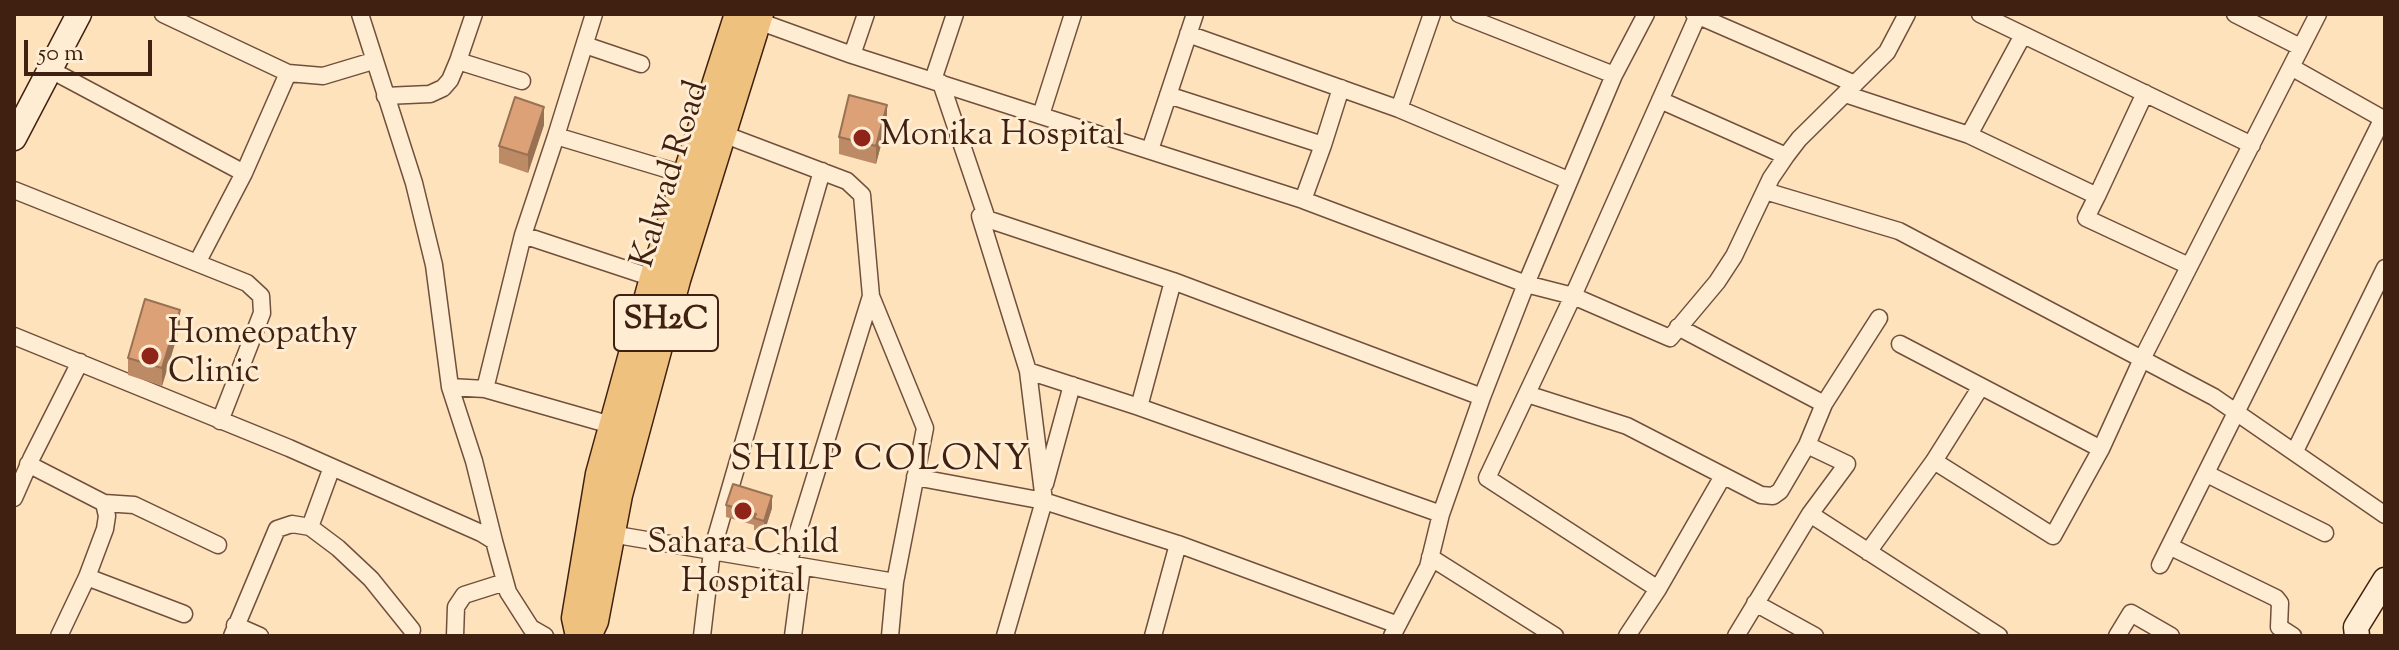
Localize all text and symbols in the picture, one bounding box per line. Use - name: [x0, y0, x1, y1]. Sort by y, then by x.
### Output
- scale bar: [28, 24, 156, 74]
- text: 50 m: [38, 37, 84, 71]
- street label: Kalwad Road: [625, 77, 721, 273]
- place label: Monika Hospital: [880, 118, 1125, 158]
- marker: Monika Hospital: [851, 127, 873, 149]
- road number: SH2C: [614, 295, 718, 351]
- place label: Homeopathy Clinic: [168, 316, 358, 396]
- marker: Homeopathy Clinic: [139, 345, 161, 367]
- district label: SHILP COLONY: [730, 441, 1032, 485]
- marker: Sahara Child Hospital: [732, 500, 754, 522]
- place label: Sahara Child Hospital: [647, 526, 839, 606]

